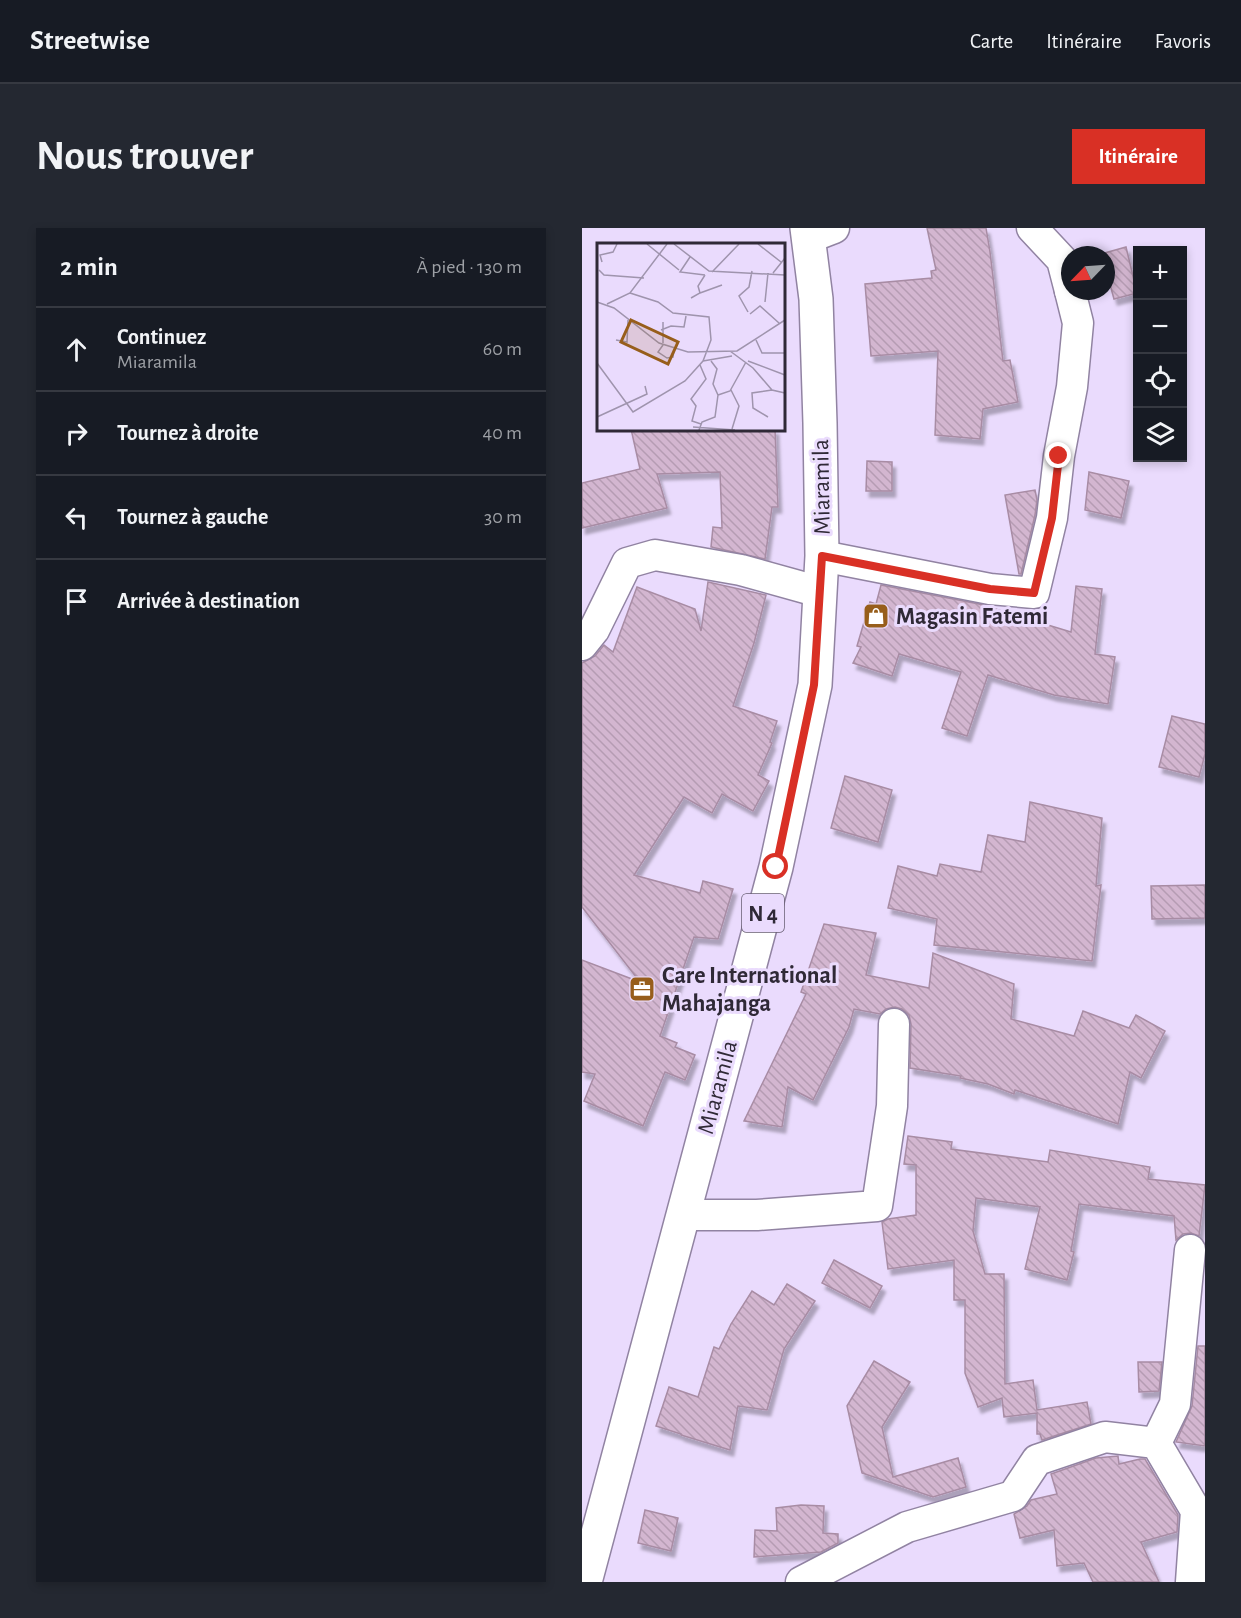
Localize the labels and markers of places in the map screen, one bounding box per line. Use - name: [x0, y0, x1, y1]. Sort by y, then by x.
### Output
- shop icon: Magasin Fatemi: [861, 601, 891, 631]
- place label: Magasin Fatemi: [896, 605, 1048, 629]
- place label: Care International Mahajanga: [662, 964, 837, 1016]
- office icon: Care International Mahajanga: [627, 974, 657, 1004]

